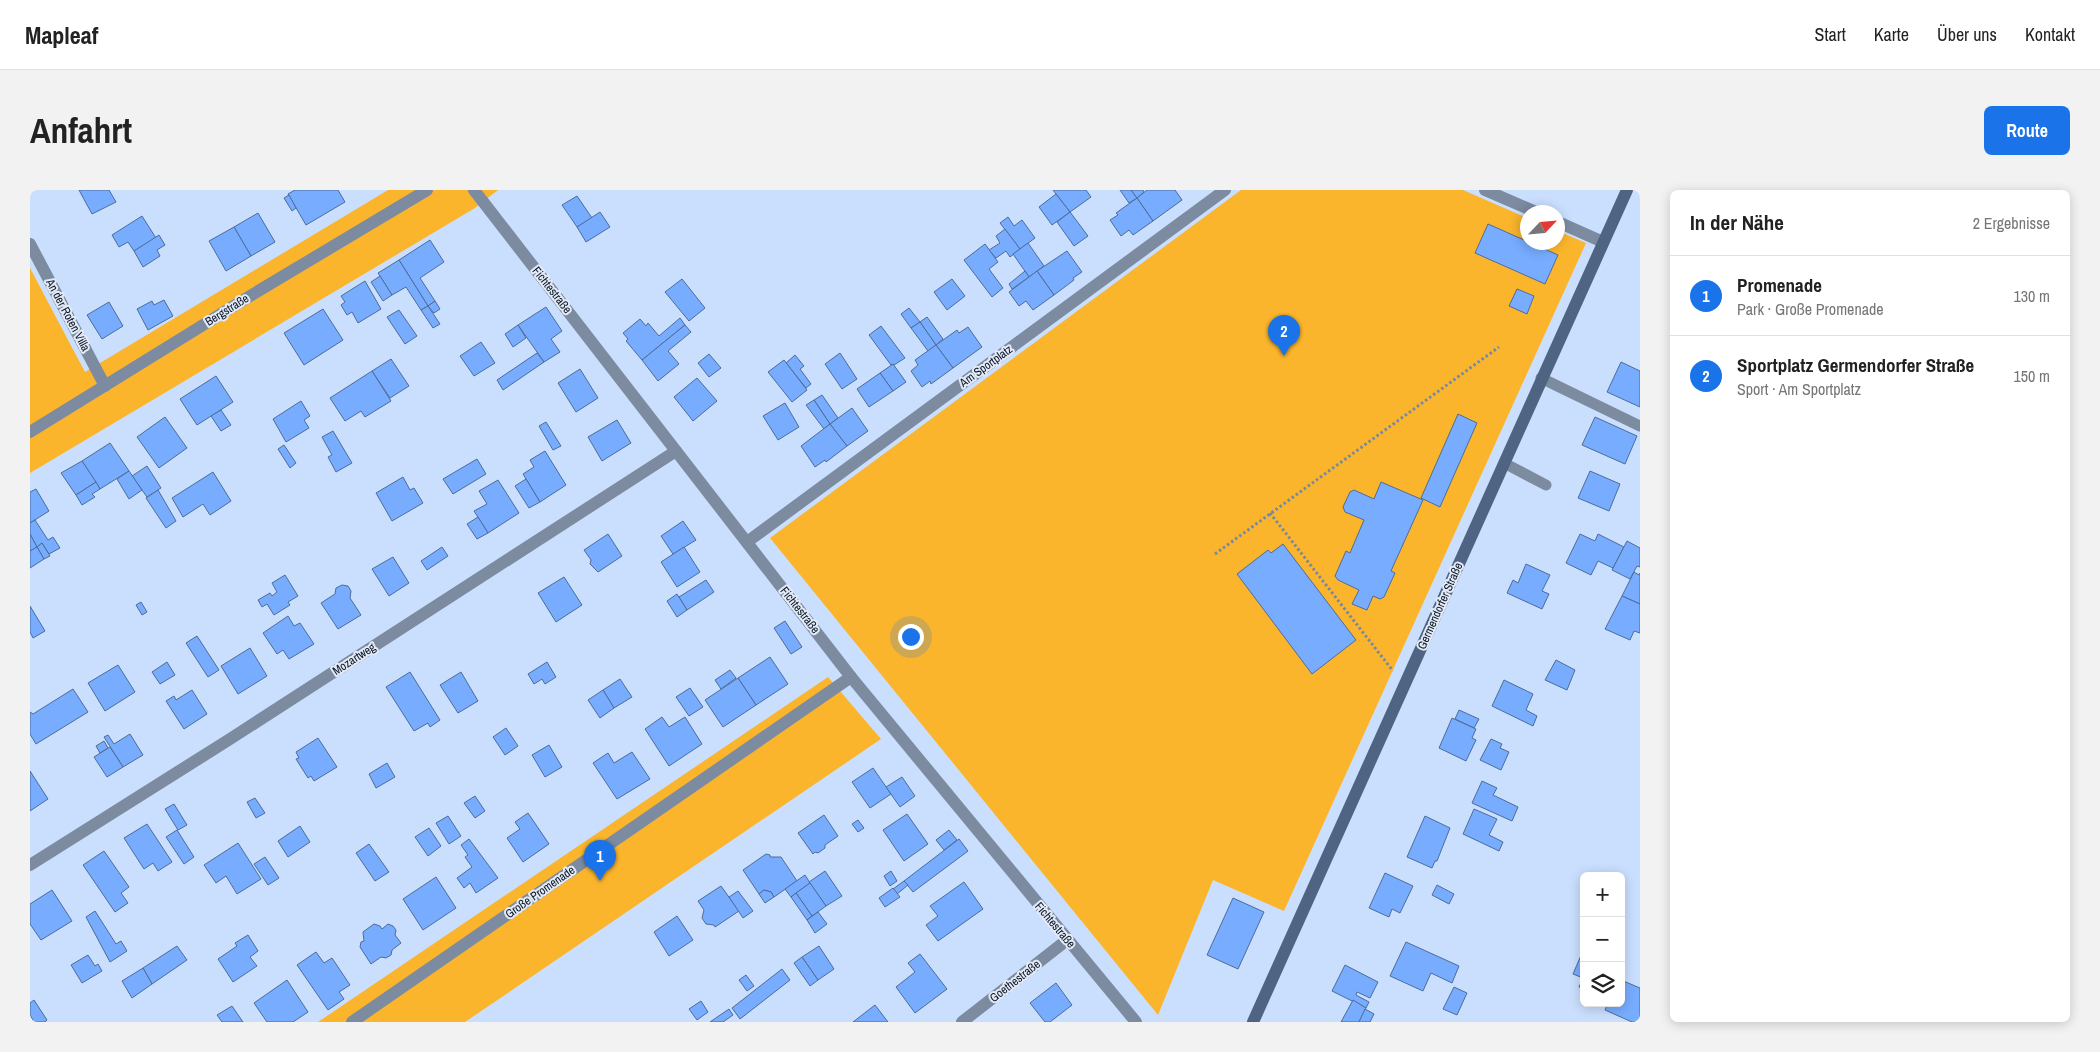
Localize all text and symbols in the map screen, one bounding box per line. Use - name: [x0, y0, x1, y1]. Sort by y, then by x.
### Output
- text: Mapleaf: [25, 19, 98, 51]
- text: Start: [1815, 22, 1846, 47]
- text: Karte: [1874, 22, 1909, 47]
- text: Über uns: [1937, 22, 1997, 47]
- text: Kontakt: [2025, 22, 2075, 47]
- button: Route: [1984, 106, 2070, 155]
- text: Anfahrt: [30, 107, 132, 154]
- north arrow: [1520, 205, 1565, 250]
- text: In der Nähe: [1690, 208, 1784, 237]
- text: 2 Ergebnisse: [1973, 212, 2050, 234]
- street label: Fichtestraße: [529, 263, 575, 317]
- text: Promenade: [1737, 272, 1822, 298]
- street label: An der Roten Villa: [42, 275, 94, 354]
- text: 1: [1702, 285, 1710, 307]
- text: 130 m: [2014, 285, 2050, 307]
- street label: Bergstraße: [202, 290, 252, 330]
- text: Park · Große Promenade: [1737, 298, 1884, 320]
- pin: 2: [1268, 315, 1300, 356]
- street label: Am Sportplatz: [955, 341, 1016, 391]
- text: Sportplatz Germendorfer Straße: [1737, 352, 1974, 378]
- text: 2: [1702, 365, 1710, 387]
- text: 150 m: [2014, 365, 2050, 387]
- text: Sport · Am Sportplatz: [1737, 378, 1861, 400]
- street label: Germendorfer Straße: [1414, 560, 1466, 652]
- street label: Fichtestraße: [777, 583, 823, 637]
- your location: [898, 624, 924, 650]
- street label: Mozartweg: [329, 639, 379, 679]
- pin: 1: [584, 840, 616, 881]
- street label: Große Promenade: [502, 862, 578, 922]
- map controls: [1580, 872, 1625, 1007]
- button: +: [1580, 872, 1625, 917]
- street label: Fichtestraße: [1031, 899, 1079, 951]
- button: −: [1580, 917, 1625, 962]
- street label: Goethestraße: [986, 956, 1044, 1006]
- button: layers: [1580, 962, 1625, 1007]

